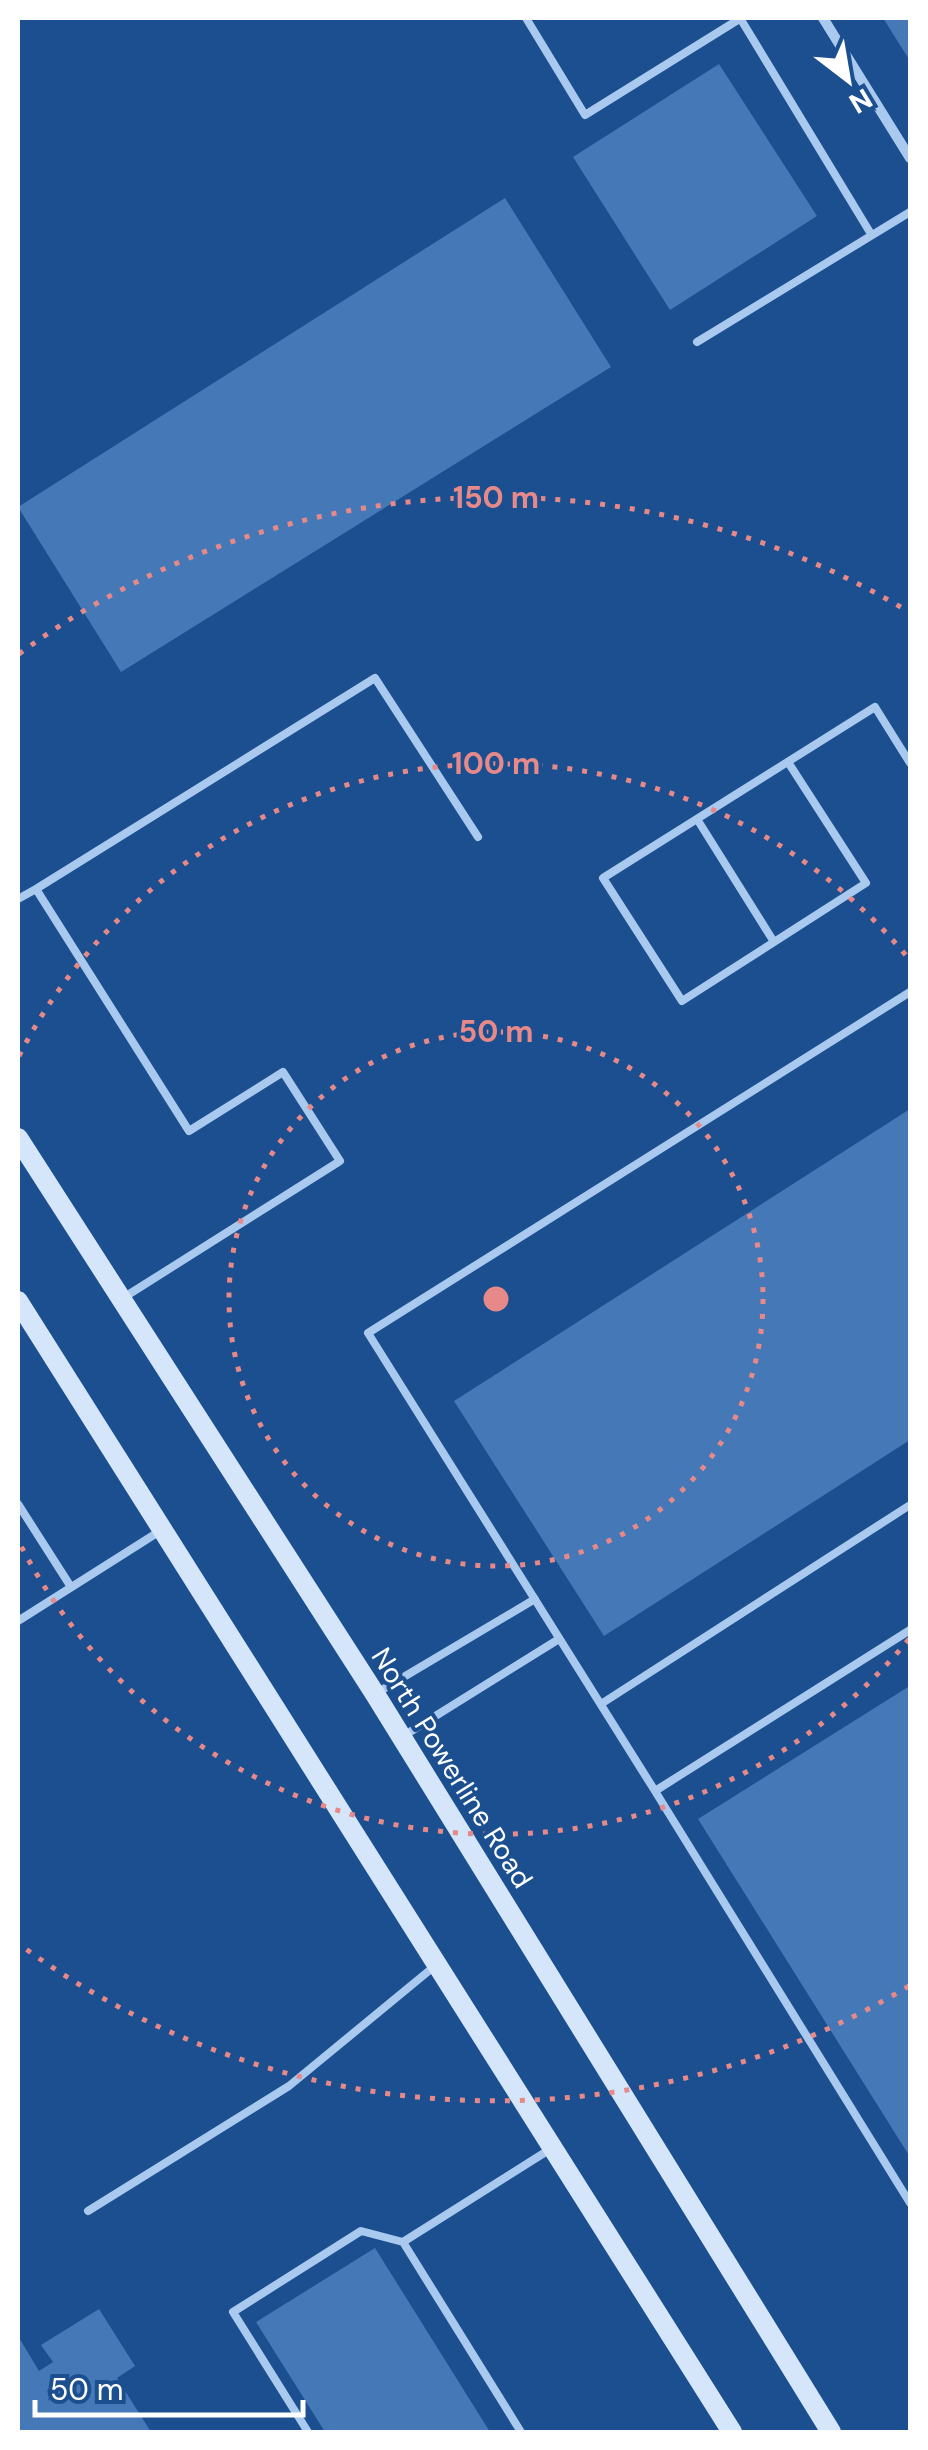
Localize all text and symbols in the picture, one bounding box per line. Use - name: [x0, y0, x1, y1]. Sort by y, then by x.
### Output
- north arrow: [798, 30, 898, 130]
- text: N: [842, 80, 879, 122]
- text: 150 m: [453, 478, 539, 517]
- text: 100 m: [452, 744, 540, 783]
- text: 50 m: [458, 1012, 534, 1051]
- centre of rings: [478, 1281, 514, 1317]
- street label: North Powerline Road: [363, 1641, 541, 1895]
- scale bar: [35, 2355, 302, 2417]
- text: 50 m: [50, 2370, 124, 2409]

